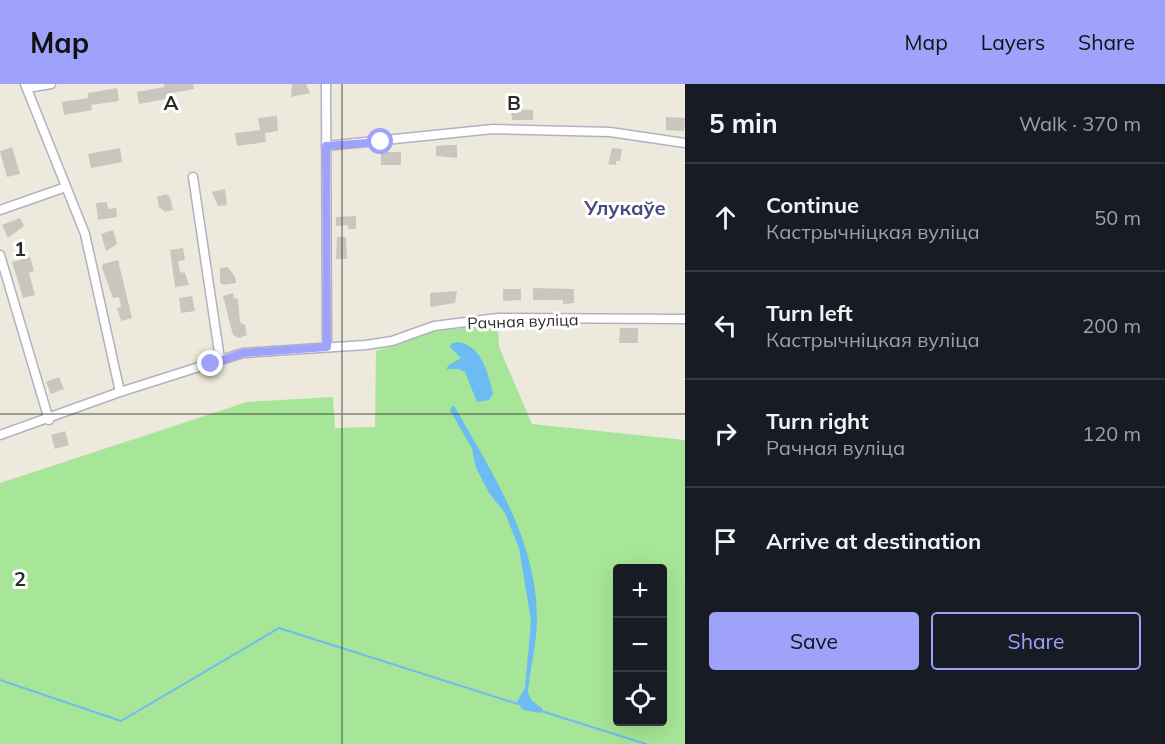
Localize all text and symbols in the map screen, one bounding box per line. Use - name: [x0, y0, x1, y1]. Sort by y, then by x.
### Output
- text: Map: [30, 25, 89, 60]
- text: Map: [905, 29, 948, 55]
- text: Layers: [981, 29, 1045, 55]
- text: Share: [1078, 29, 1135, 55]
- text: A: [164, 90, 179, 115]
- text: B: [507, 90, 521, 115]
- text: 5 min: [709, 107, 778, 140]
- text: Walk · 370 m: [1019, 111, 1141, 136]
- route start: [367, 128, 393, 154]
- text: Continue: [766, 191, 859, 219]
- district label: Улукаўе: [583, 195, 666, 220]
- icon: ahead: [709, 201, 742, 234]
- text: 50 m: [1094, 205, 1141, 230]
- text: Кастрычніцкая вуліца: [766, 219, 980, 244]
- text: 1: [14, 236, 26, 261]
- text: Turn left: [766, 299, 853, 327]
- street label: Рачная вуліца: [467, 309, 579, 333]
- icon: left: [709, 309, 742, 342]
- text: 200 m: [1082, 313, 1141, 338]
- text: Кастрычніцкая вуліца: [766, 327, 980, 352]
- route end: [197, 350, 223, 376]
- text: Turn right: [766, 407, 869, 435]
- icon: right: [709, 417, 742, 450]
- text: 120 m: [1082, 421, 1141, 446]
- text: Рачная вуліца: [766, 435, 905, 460]
- icon: arrive: [709, 525, 742, 558]
- text: Arrive at destination: [766, 527, 981, 555]
- map controls: [613, 564, 667, 726]
- button: +: [613, 564, 667, 618]
- text: 2: [14, 566, 26, 591]
- button: Save: [709, 612, 919, 670]
- button: Share: [931, 612, 1141, 670]
- button: −: [613, 618, 667, 672]
- button: locate: [613, 672, 667, 726]

